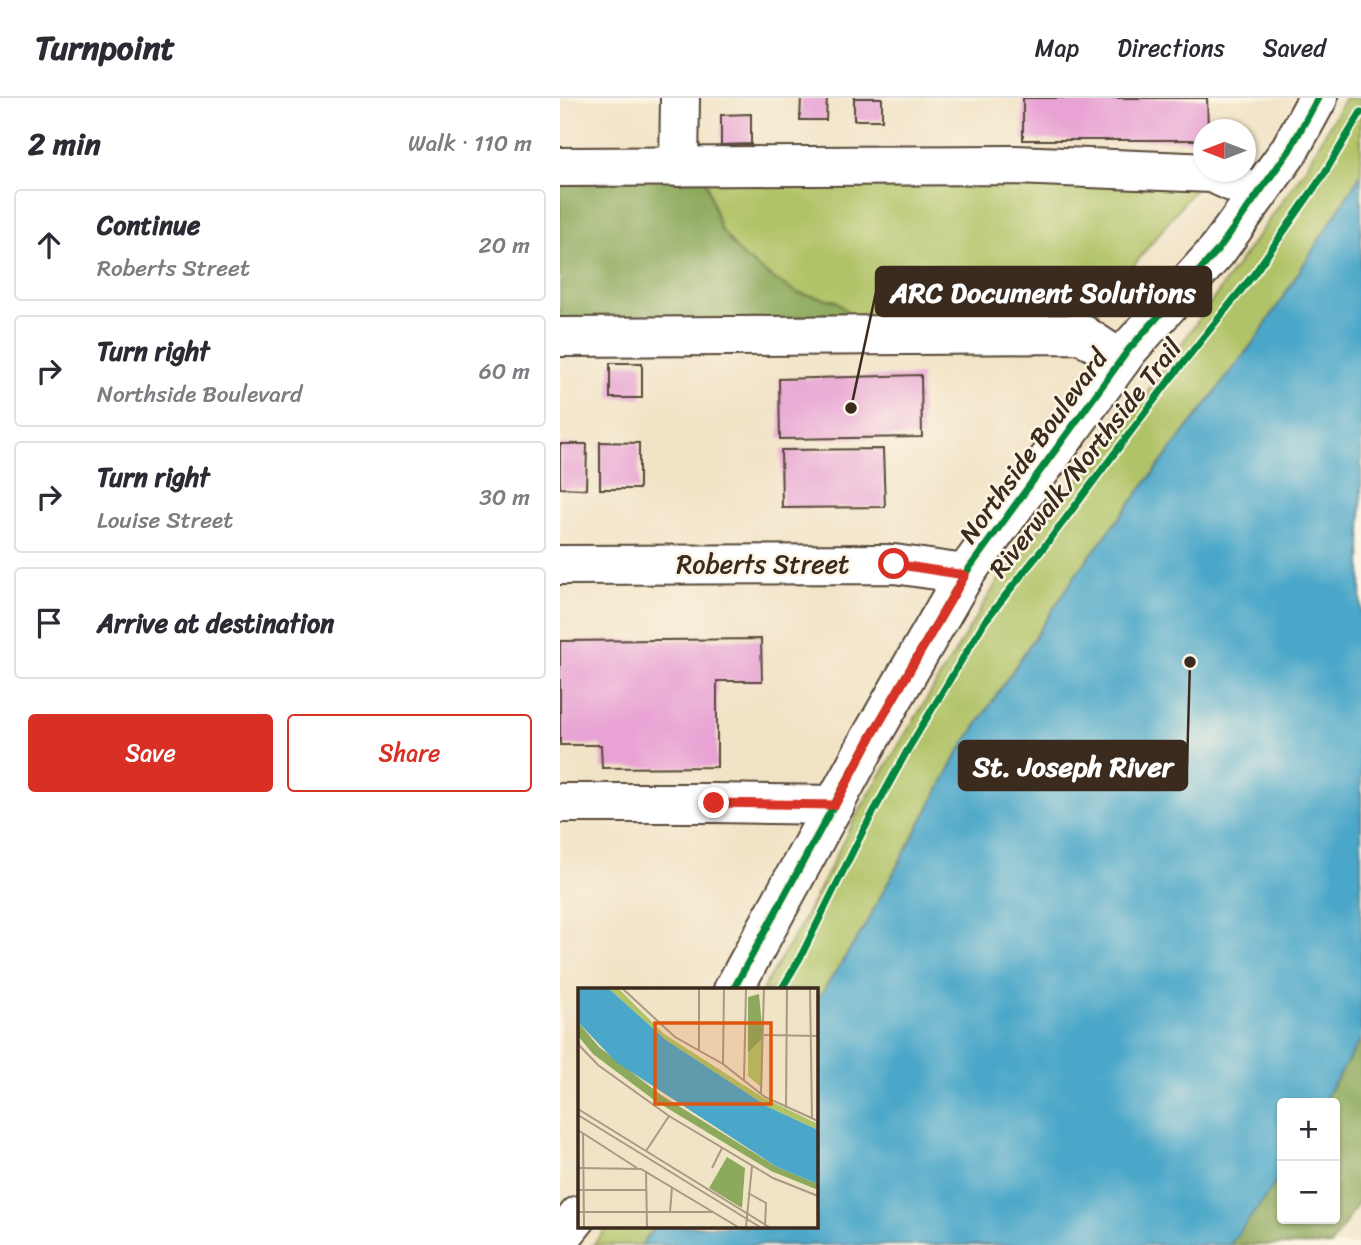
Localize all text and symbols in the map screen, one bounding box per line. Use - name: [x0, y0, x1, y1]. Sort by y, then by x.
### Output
- text: Turnpoint: [35, 19, 175, 77]
- text: Map: [1035, 27, 1079, 69]
- text: Directions: [1117, 27, 1225, 69]
- text: Saved: [1263, 27, 1326, 69]
- text: 2 min: [28, 117, 101, 171]
- north arrow: [1193, 119, 1256, 182]
- text: Walk · 110 m: [408, 123, 532, 164]
- text: Continue: [97, 202, 200, 248]
- text: 20 m: [479, 225, 530, 266]
- icon: ahead: [30, 226, 68, 264]
- text: Roberts Street: [97, 248, 250, 289]
- callout: ARC Document Solutions: [876, 267, 1211, 316]
- text: ARC Document Solutions: [889, 268, 1197, 317]
- street label: Riverwalk/Northside Trail: [976, 327, 1194, 588]
- text: Turn right: [97, 328, 210, 374]
- street label: Northside Boulevard: [946, 337, 1121, 553]
- text: 60 m: [479, 351, 530, 392]
- icon: right: [30, 352, 68, 390]
- text: Northside Boulevard: [97, 374, 302, 415]
- text: Turn right: [97, 454, 210, 500]
- text: 30 m: [479, 477, 530, 518]
- icon: right: [30, 478, 68, 516]
- text: Louise Street: [97, 500, 233, 541]
- street label: Roberts Street: [677, 541, 849, 587]
- route start: [878, 548, 909, 579]
- text: Arrive at destination: [97, 600, 334, 646]
- icon: arrive: [30, 604, 68, 642]
- button: Save: [28, 714, 273, 792]
- button: Share: [287, 714, 532, 792]
- callout: St. Joseph River: [959, 741, 1187, 790]
- text: St. Joseph River: [972, 742, 1176, 791]
- route end: [698, 787, 729, 818]
- inset map: [578, 988, 817, 1228]
- map controls: [1277, 1098, 1340, 1224]
- button: +: [1277, 1098, 1340, 1161]
- button: −: [1277, 1161, 1340, 1224]

